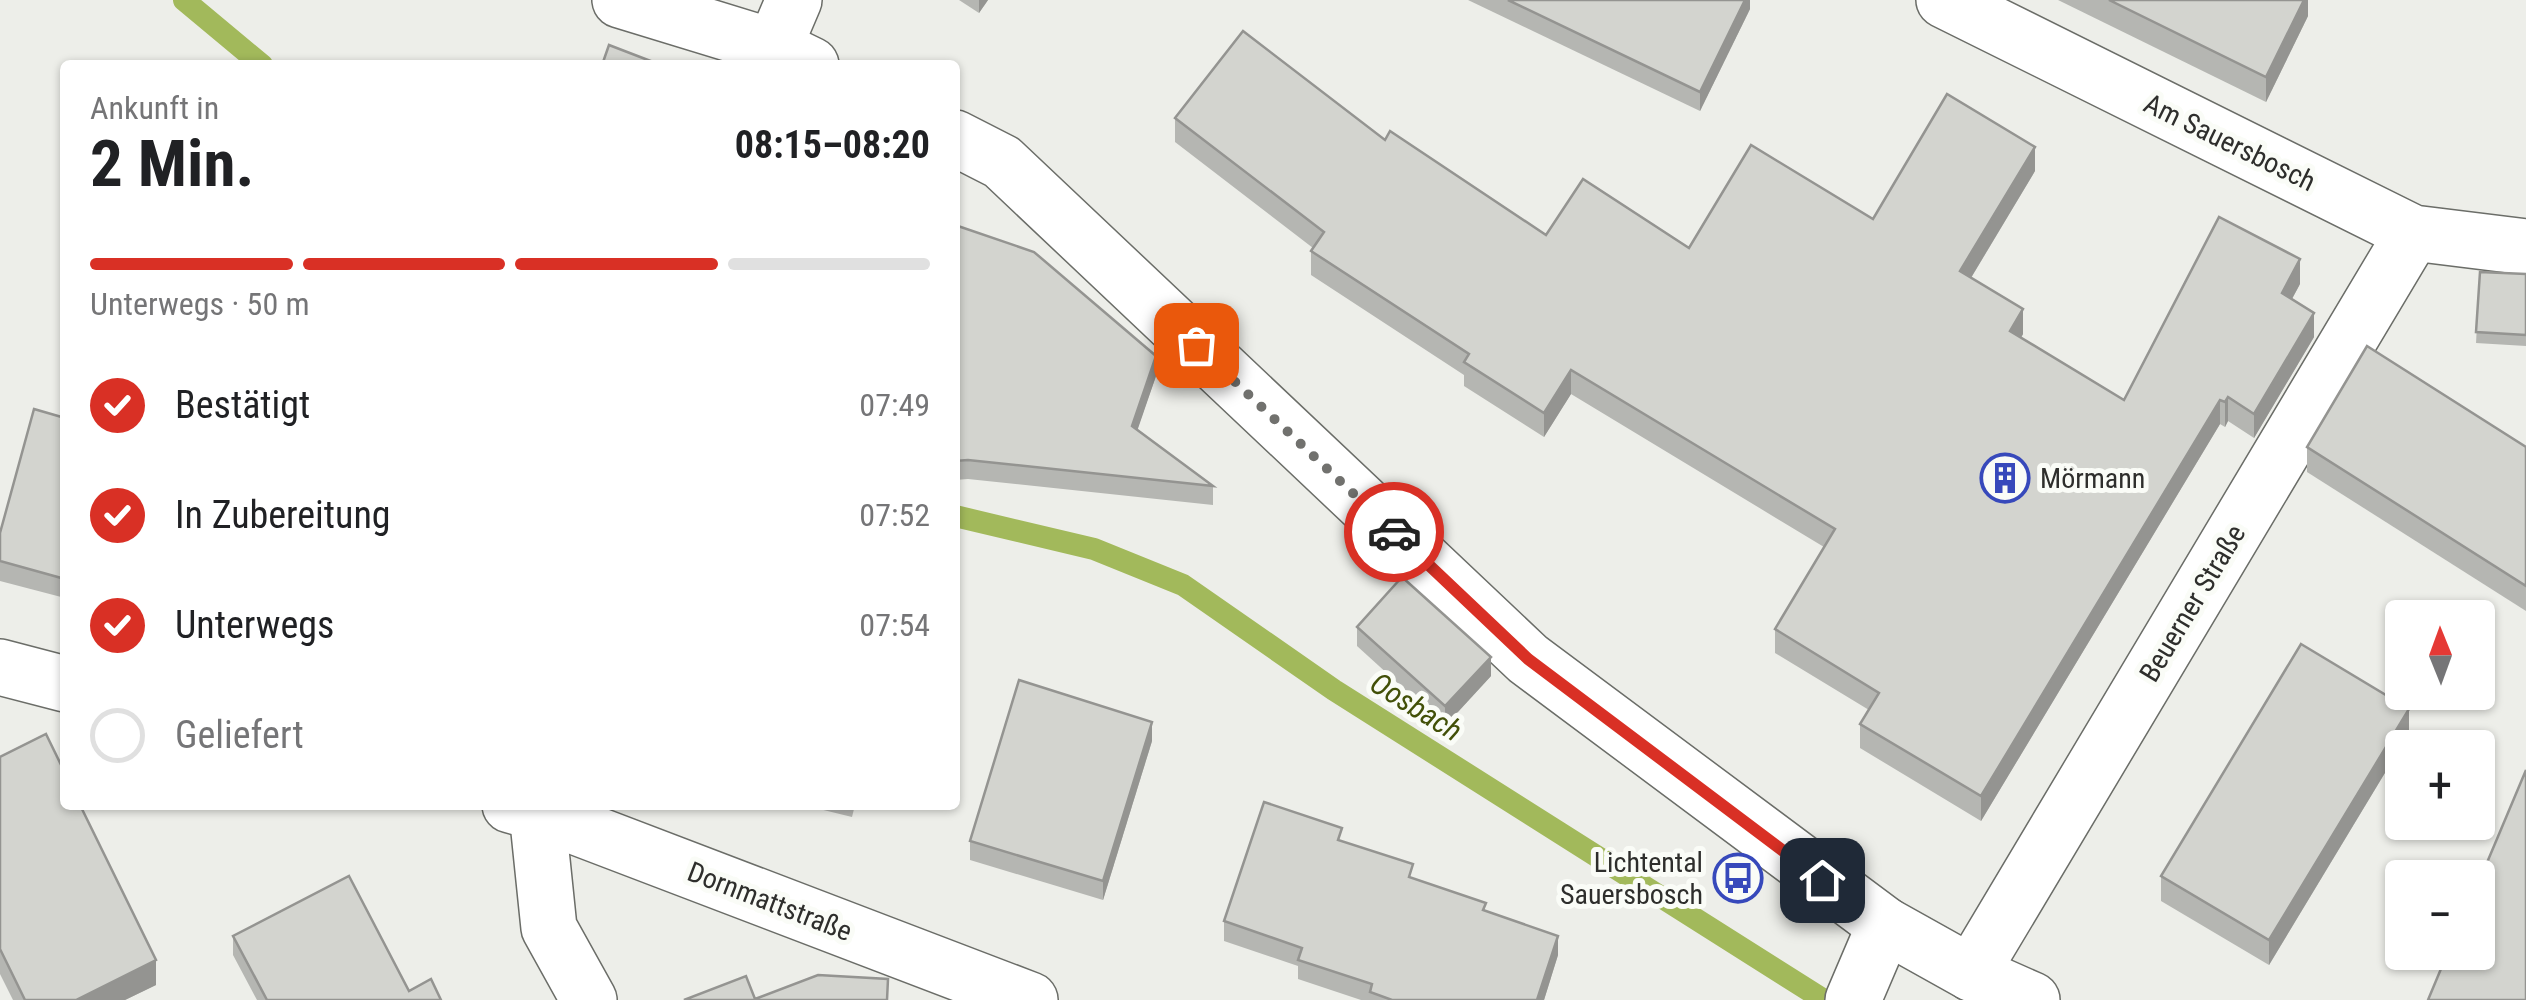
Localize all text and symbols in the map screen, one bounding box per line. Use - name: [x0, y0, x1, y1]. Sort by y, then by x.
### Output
- street label: Am Sauersbosch: [2139, 87, 2321, 198]
- text: Ankunft in: [90, 89, 219, 127]
- text: 08:15–08:20: [735, 123, 930, 167]
- text: 2 Min.: [90, 126, 254, 202]
- text: Unterwegs · 50 m: [90, 285, 310, 323]
- pin: [1154, 303, 1239, 388]
- icon: bag: [1169, 318, 1224, 373]
- icon: check: [90, 378, 145, 433]
- text: Bestätigt: [175, 383, 310, 427]
- text: 07:49: [859, 386, 930, 424]
- building icon: Mörmann: [1979, 452, 2031, 504]
- place label: Mörmann: [2040, 462, 2145, 495]
- courier: [1344, 482, 1444, 582]
- icon: check: [90, 488, 145, 543]
- text: In Zubereitung: [175, 493, 391, 537]
- text: 07:52: [859, 496, 930, 534]
- icon: car: [1367, 505, 1422, 560]
- street label: Beuerner Straße: [2133, 519, 2252, 688]
- icon: check: [90, 598, 145, 653]
- north arrow: [2385, 600, 2495, 710]
- map controls: [2385, 600, 2495, 970]
- text: Unterwegs: [175, 603, 334, 647]
- text: 07:54: [859, 606, 930, 644]
- water label: Oosbach: [1364, 665, 1468, 748]
- text: Geliefert: [175, 713, 304, 757]
- button: +: [2385, 730, 2495, 840]
- pin: [1780, 838, 1865, 923]
- place label: Lichtental Sauersbosch: [1560, 846, 1703, 911]
- bus stop icon: Lichtental Sauersbosch: [1712, 852, 1764, 904]
- icon: home: [1795, 853, 1850, 908]
- street label: Dornmattstraße: [683, 855, 857, 948]
- button: −: [2385, 860, 2495, 970]

